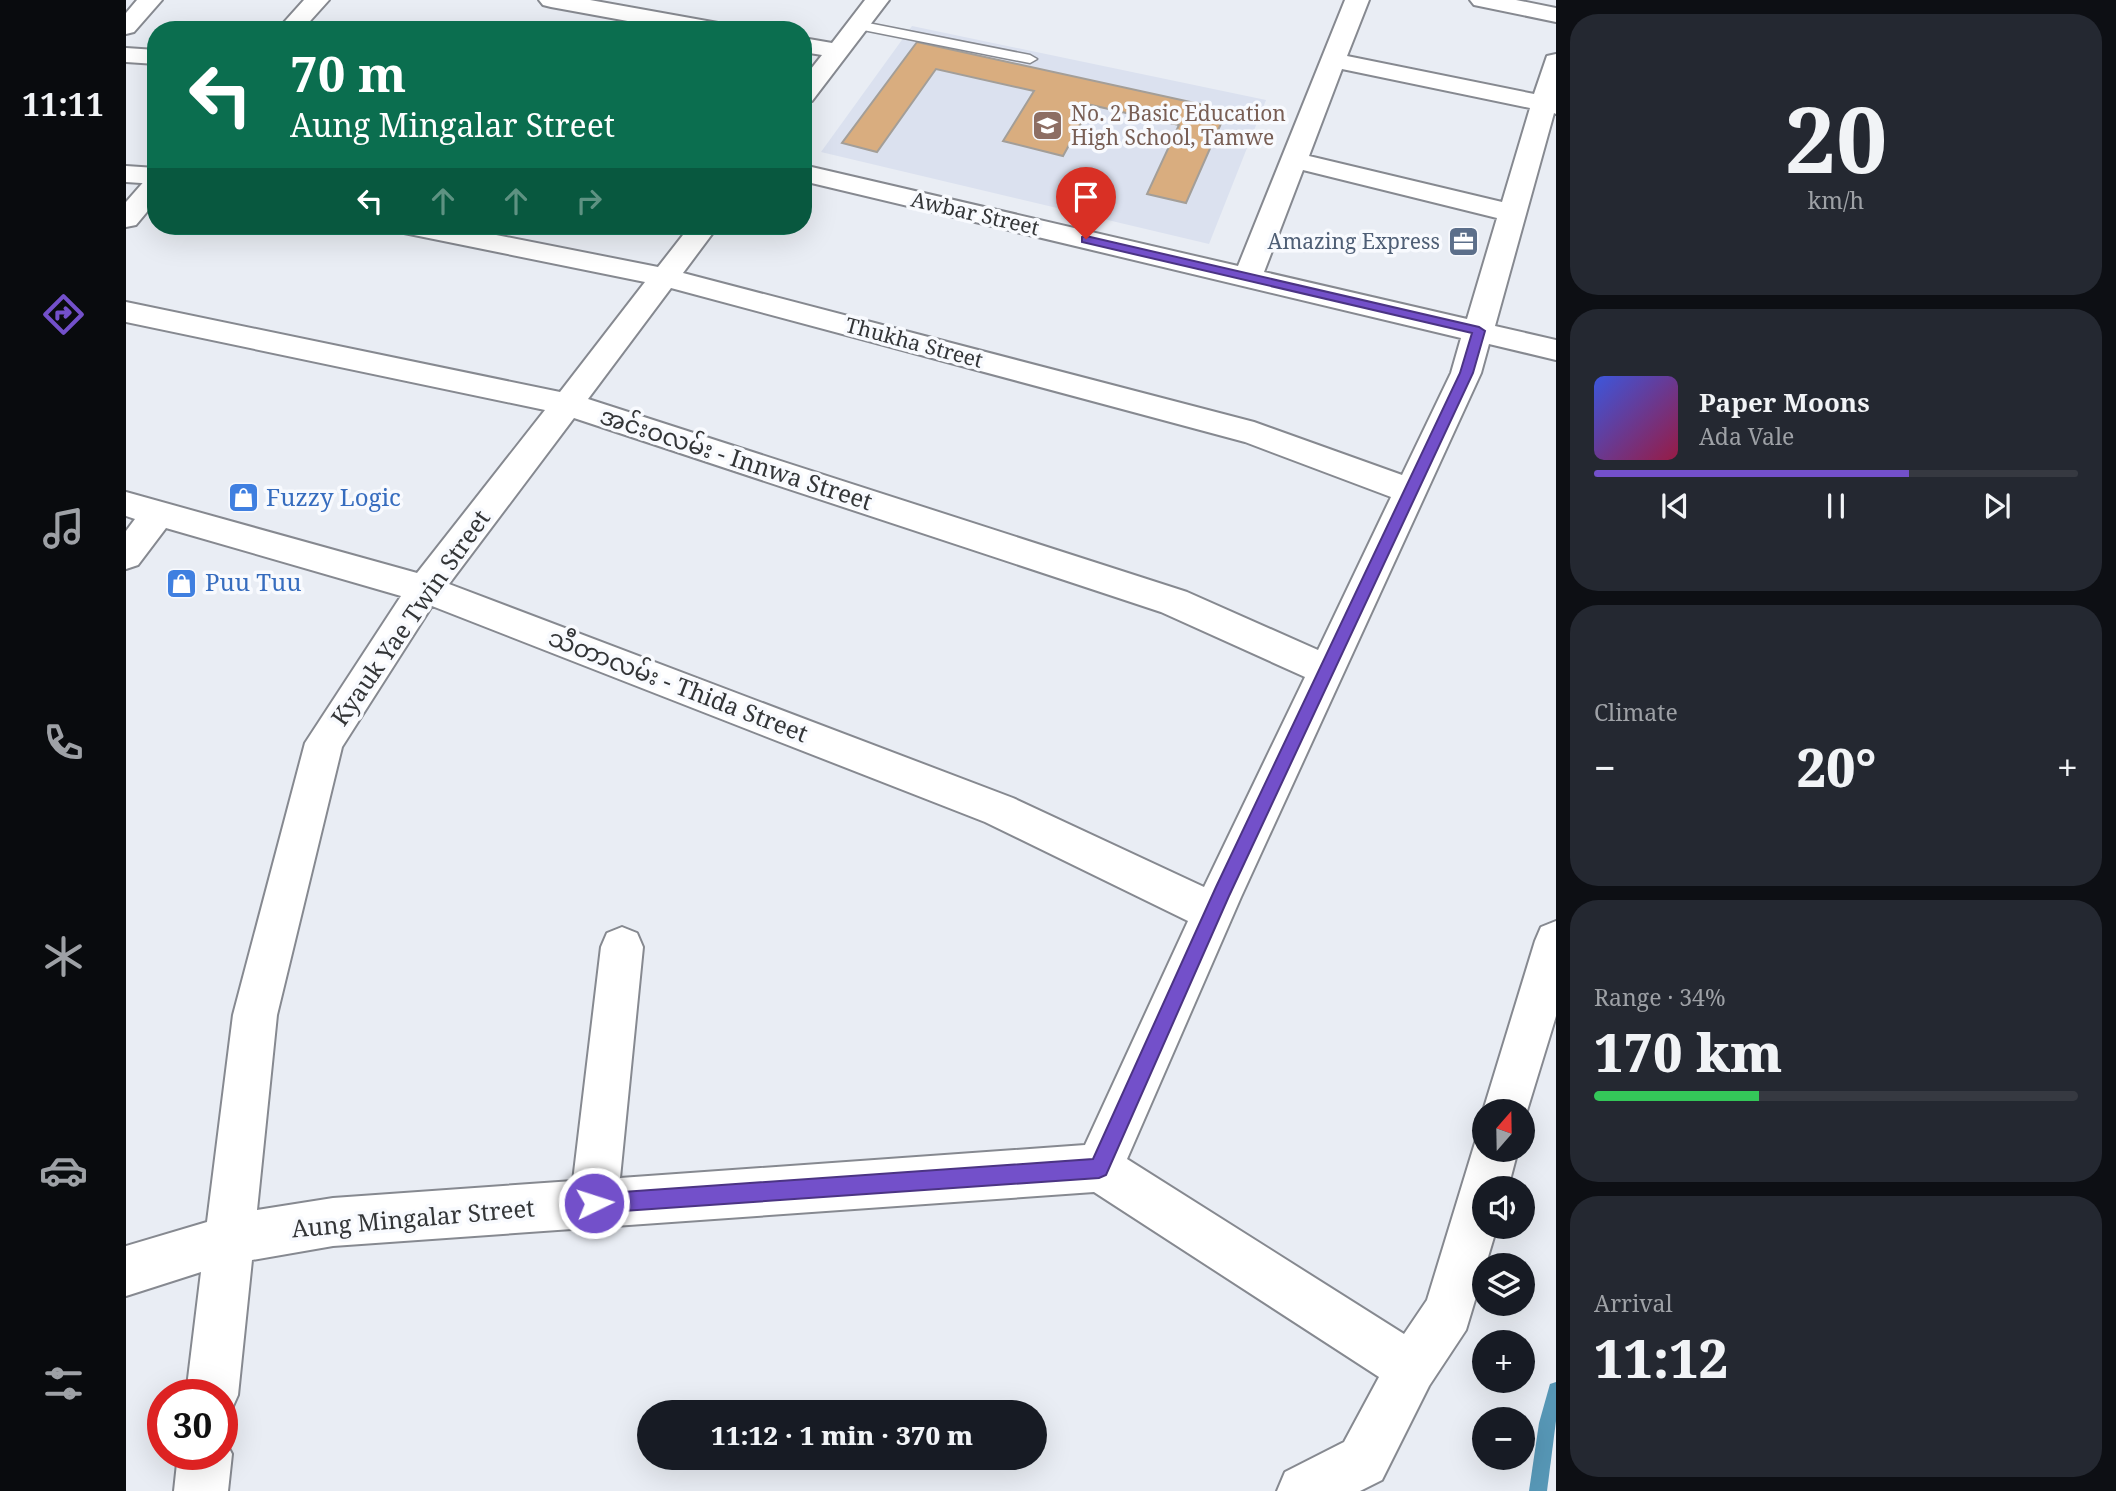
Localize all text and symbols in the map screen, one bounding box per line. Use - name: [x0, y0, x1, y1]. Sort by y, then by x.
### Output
- text: 70 m: [290, 40, 406, 106]
- icon: left: [175, 49, 266, 140]
- text: 20: [1785, 76, 1887, 200]
- text: 11:11: [22, 82, 104, 125]
- place label: No. 2 Basic Education High School, Tamwe: [1071, 99, 1286, 151]
- text: Aung Mingalar Street: [290, 103, 615, 146]
- school or university icon: No. 2 Basic Education High School, Tamwe: [1031, 109, 1065, 143]
- pin: [1056, 167, 1116, 239]
- icon: arrive: [1067, 178, 1105, 216]
- icon: left: [351, 182, 389, 220]
- icon: ahead: [424, 182, 462, 220]
- icon: ahead: [497, 182, 535, 220]
- icon: right: [570, 182, 608, 220]
- text: km/h: [1808, 184, 1864, 216]
- street label: Awbar Street: [908, 185, 1042, 241]
- office icon: Amazing Express: [1446, 225, 1480, 259]
- place label: Amazing Express: [1268, 227, 1440, 255]
- icon: directions: [39, 290, 88, 339]
- street label: Thukha Street: [843, 310, 986, 374]
- text: Paper Moons: [1699, 384, 1870, 420]
- street label: အင်းဝလမ်း - Innwa Street: [596, 398, 877, 517]
- text: Ada Vale: [1699, 420, 1794, 452]
- place label: Fuzzy Logic: [266, 480, 401, 513]
- shop icon: Fuzzy Logic: [226, 481, 260, 515]
- icon: previous: [1656, 487, 1694, 525]
- icon: pause: [1817, 487, 1855, 525]
- icon: next: [1978, 487, 2016, 525]
- street label: Kyauk Yae Twin Street: [323, 503, 497, 732]
- icon: music: [39, 504, 88, 553]
- place label: Puu Tuu: [205, 565, 301, 598]
- shop icon: Puu Tuu: [165, 566, 199, 600]
- street label: သီတာလမ်း - Thida Street: [544, 620, 813, 749]
- text: Climate: [1594, 696, 1678, 728]
- icon: phone: [39, 718, 88, 767]
- text: 20°: [1796, 731, 1876, 802]
- text: −: [1594, 741, 1616, 793]
- text: +: [2057, 741, 2078, 793]
- icon: climate: [39, 932, 88, 981]
- text: Range · 34%: [1594, 981, 1726, 1013]
- text: 170 km: [1594, 1016, 1782, 1087]
- north arrow: [1472, 1099, 1535, 1162]
- map controls: [1472, 1099, 1535, 1470]
- icon: car: [39, 1146, 88, 1195]
- position arrow: [557, 1166, 631, 1240]
- button: sound: [1472, 1176, 1535, 1239]
- street label: Aung Mingalar Street: [290, 1190, 536, 1245]
- button: layers: [1472, 1253, 1535, 1316]
- text: Arrival: [1594, 1287, 1673, 1319]
- text: 11:12: [1594, 1322, 1728, 1393]
- button: +: [1472, 1330, 1535, 1393]
- icon: filters: [39, 1359, 88, 1408]
- speed limit sign: 30: [147, 1379, 238, 1470]
- button: −: [1472, 1407, 1535, 1470]
- text: 11:12 · 1 min · 370 m: [711, 1417, 973, 1453]

